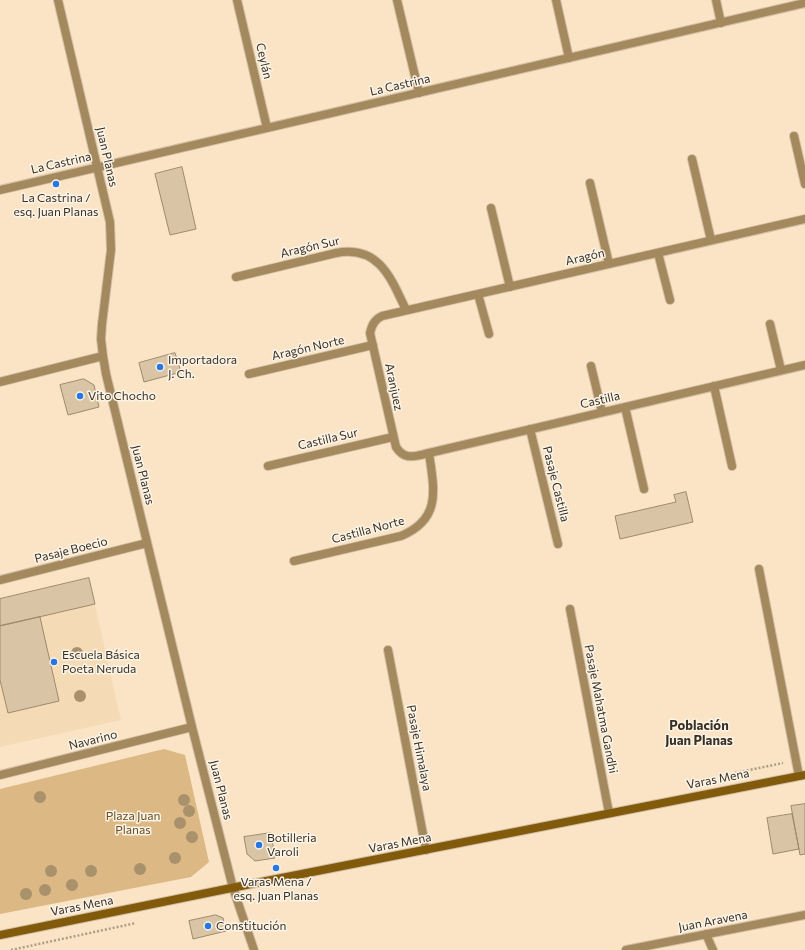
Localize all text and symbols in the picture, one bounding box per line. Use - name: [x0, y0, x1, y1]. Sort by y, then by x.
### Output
- street label: Ceylán: [253, 41, 275, 81]
- street label: La Castrina: [369, 71, 431, 99]
- street label: Juan Planas: [93, 126, 121, 188]
- street label: La Castrina: [30, 149, 92, 177]
- marker: La Castrina / esq. Juan Planas: [51, 179, 61, 189]
- place label: La Castrina / esq. Juan Planas: [13, 191, 99, 219]
- street label: Aragón Sur: [279, 233, 341, 261]
- street label: Aragón: [564, 246, 606, 268]
- street label: Aragón Norte: [270, 333, 346, 363]
- place label: Importadora J. Ch.: [168, 353, 237, 381]
- marker: Importadora J. Ch.: [155, 362, 165, 372]
- street label: Aranjuez: [382, 362, 406, 412]
- street label: Castilla: [579, 388, 621, 412]
- place label: Vito Chocho: [88, 389, 156, 403]
- marker: Vito Chocho: [75, 391, 85, 401]
- street label: Castilla Sur: [297, 425, 359, 453]
- street label: Juan Planas: [129, 444, 157, 506]
- street label: Pasaje Castilla: [540, 445, 572, 523]
- street label: Castilla Norte: [330, 513, 406, 547]
- street label: Pasaje Boecio: [33, 534, 109, 566]
- street label: Pasaje Mahatma Gandhi: [581, 643, 621, 775]
- place label: Escuela Básica Poeta Neruda: [62, 648, 140, 676]
- marker: Escuela Básica Poeta Neruda: [49, 657, 59, 667]
- street label: Pasaje Himalaya: [404, 704, 434, 792]
- district label: Población Juan Planas: [665, 718, 733, 749]
- street label: Navarino: [67, 727, 119, 753]
- street label: Juan Planas: [207, 759, 235, 821]
- street label: Varas Mena: [685, 766, 751, 792]
- park label: Plaza Juan Planas: [106, 809, 160, 837]
- street label: Varas Mena: [367, 830, 433, 856]
- place label: Botilleria Varoli: [267, 831, 316, 859]
- marker: Botilleria Varoli: [254, 840, 264, 850]
- marker: Varas Mena / esq. Juan Planas: [271, 863, 281, 873]
- place label: Varas Mena / esq. Juan Planas: [233, 875, 319, 903]
- street label: Varas Mena: [49, 893, 115, 919]
- street label: Juan Aravena: [677, 907, 749, 935]
- place label: Constitución: [216, 919, 286, 933]
- marker: Constitución: [203, 921, 213, 931]

